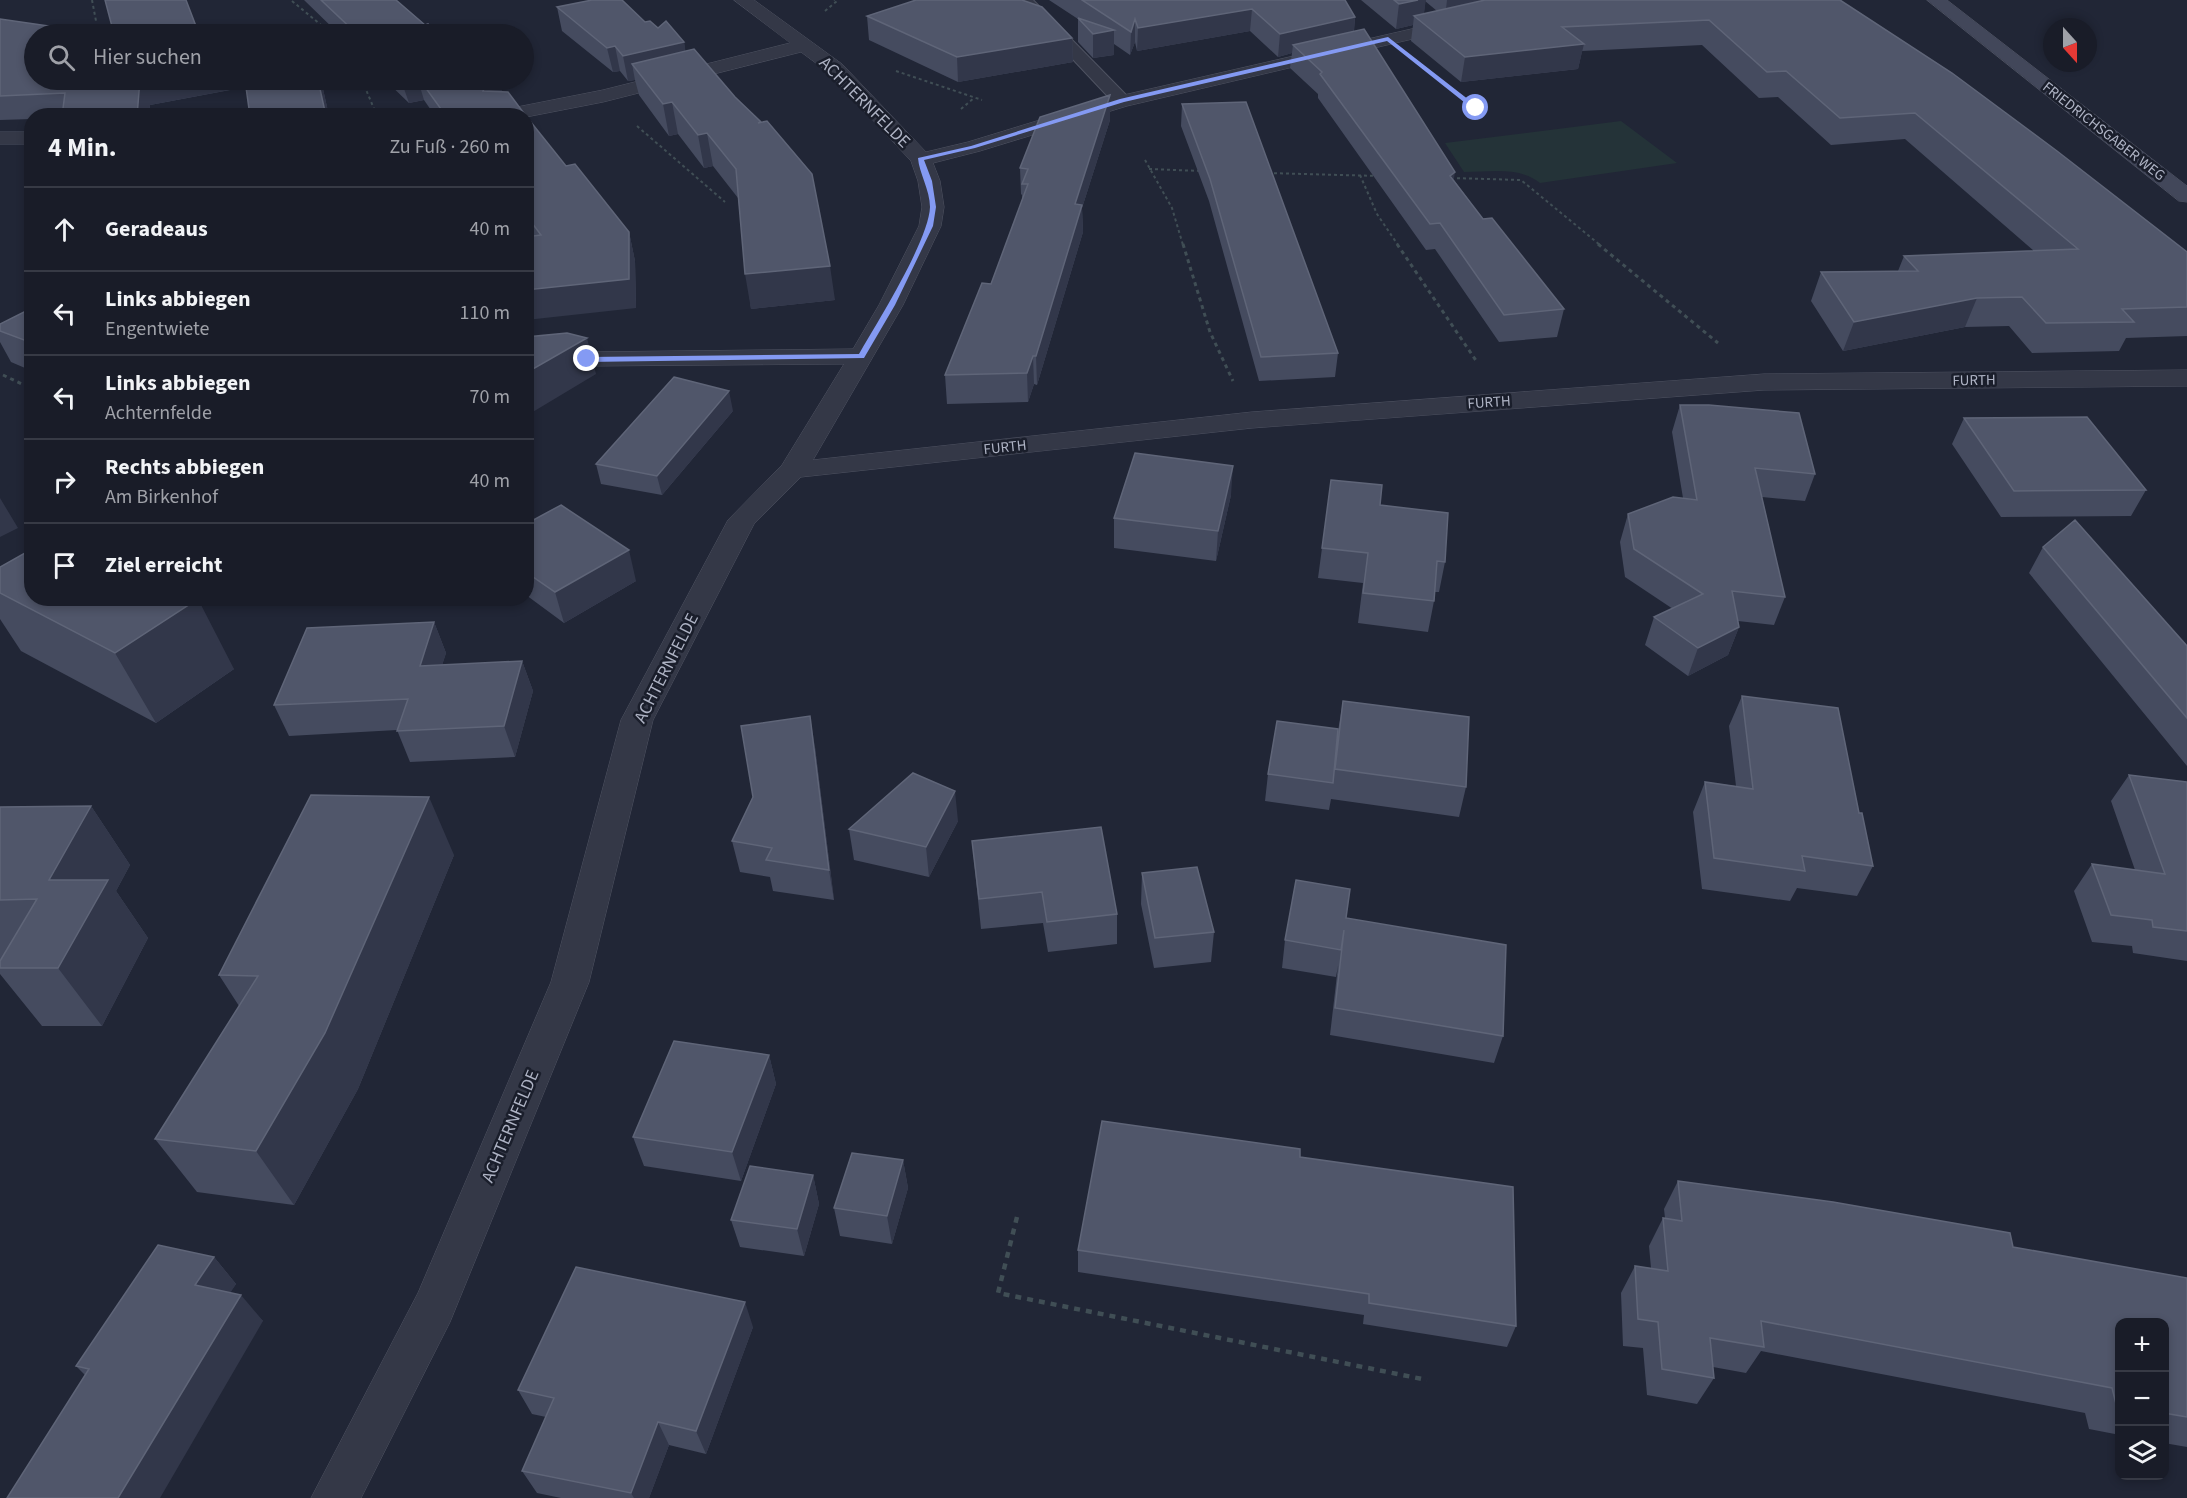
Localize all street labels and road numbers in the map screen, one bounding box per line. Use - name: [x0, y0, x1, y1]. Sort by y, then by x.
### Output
- street label: ACHTERNFELDE: [813, 51, 916, 154]
- street label: FRIEDRICHSGABER WEG: [2038, 77, 2169, 186]
- street label: FURTH: [1952, 370, 1996, 391]
- street label: FURTH: [1467, 391, 1511, 414]
- street label: FURTH: [982, 435, 1028, 460]
- street label: ACHTERNFELDE: [628, 609, 705, 728]
- street label: ACHTERNFELDE: [475, 1066, 545, 1186]

